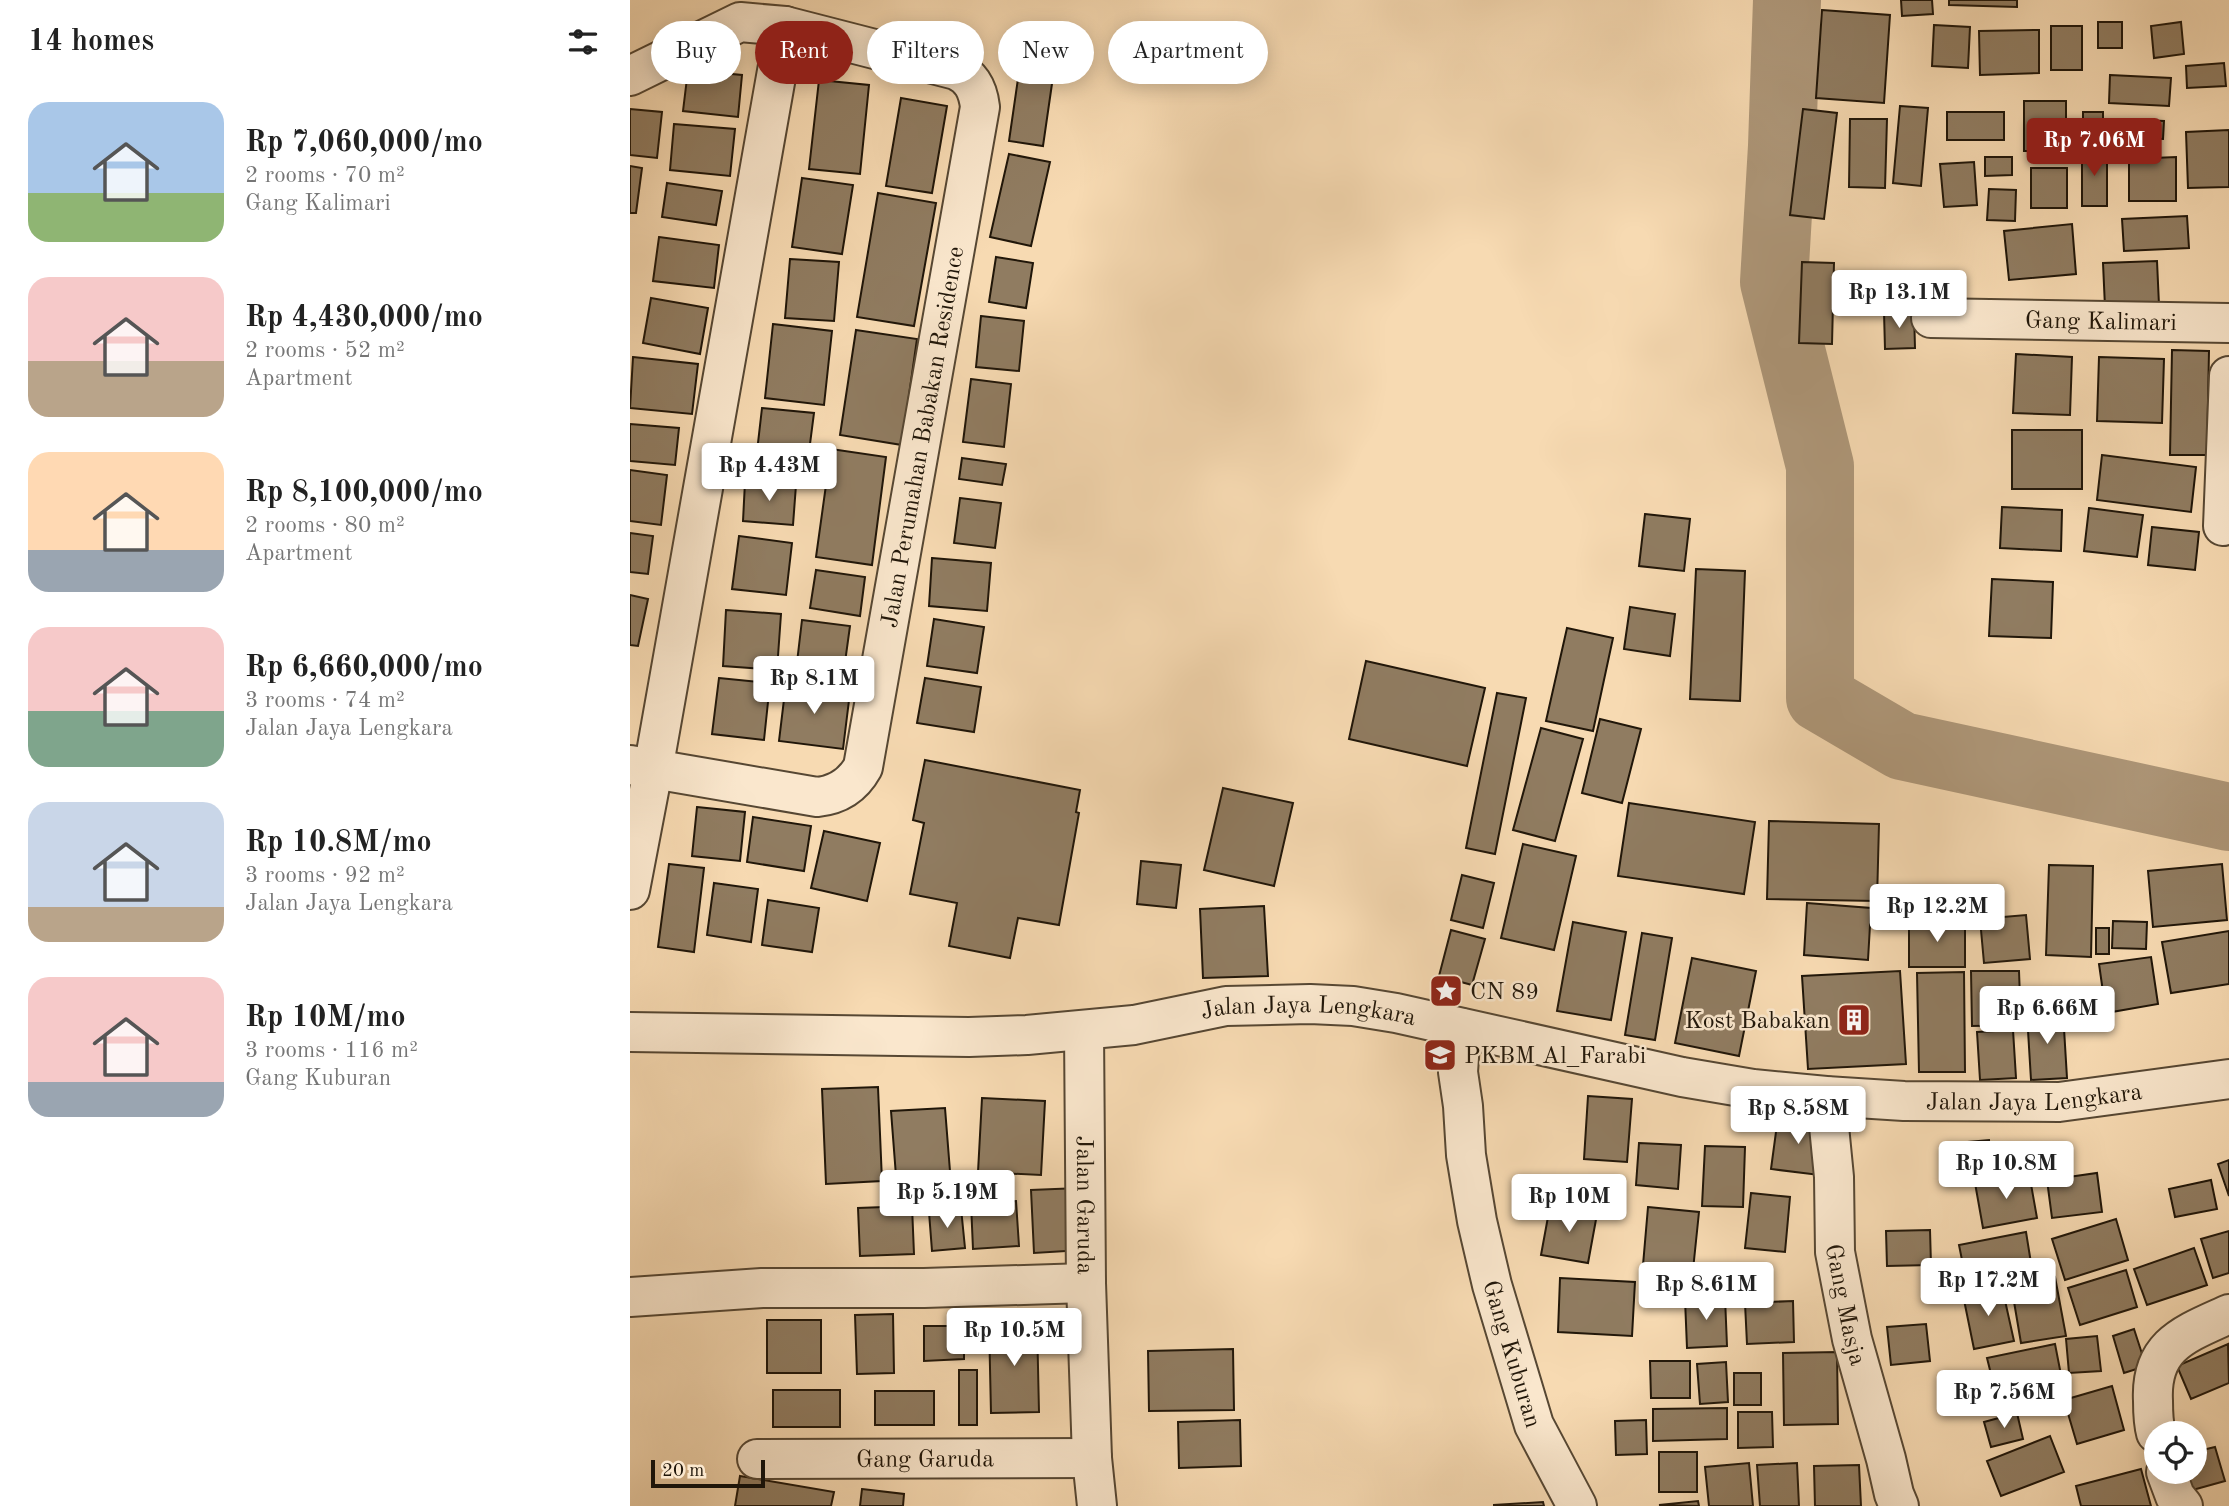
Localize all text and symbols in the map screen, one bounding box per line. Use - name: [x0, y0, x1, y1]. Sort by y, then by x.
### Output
- chip: Buy: [651, 21, 741, 84]
- chip: Rent: [755, 21, 853, 84]
- chip: Filters: [867, 21, 984, 84]
- chip: New: [998, 21, 1094, 84]
- chip: Apartment: [1108, 21, 1268, 84]
- icon: filters: [564, 23, 602, 61]
- text: 14 homes: [28, 27, 154, 57]
- pin: Rp 7.06M: [2022, 118, 2166, 178]
- text: Rp 7,060,000/mo: [245, 128, 483, 158]
- text: Rp 7.06M: [2043, 129, 2145, 152]
- icon: home: [84, 130, 168, 214]
- text: 2 rooms · 70 m²: [245, 164, 405, 187]
- text: Gang Kalimari: [245, 192, 391, 215]
- street label: Jalan Perumahan Babakan Residence: [879, 245, 969, 630]
- pin: Rp 13.1M: [1827, 270, 1971, 330]
- text: Rp 13.1M: [1848, 281, 1950, 304]
- text: Rp 4,430,000/mo: [245, 303, 483, 333]
- icon: home: [84, 305, 168, 389]
- street label: Gang Kalimari: [2025, 310, 2177, 336]
- text: 2 rooms · 52 m²: [245, 339, 405, 362]
- text: Apartment: [245, 367, 353, 390]
- pin: Rp 4.43M: [697, 444, 841, 503]
- text: Rp 4.43M: [718, 454, 820, 477]
- text: Rp 8,100,000/mo: [245, 478, 483, 508]
- icon: home: [84, 480, 168, 564]
- text: 2 rooms · 80 m²: [245, 514, 405, 537]
- text: Apartment: [245, 542, 353, 565]
- text: Rp 6,660,000/mo: [245, 653, 483, 683]
- icon: home: [84, 655, 168, 739]
- pin: Rp 8.1M: [749, 656, 879, 716]
- text: Rp 8.1M: [769, 667, 859, 690]
- text: 3 rooms · 74 m²: [245, 689, 405, 712]
- text: Jalan Jaya Lengkara: [245, 717, 453, 740]
- text: Rp 10.8M/mo: [245, 828, 432, 858]
- icon: home: [84, 830, 168, 914]
- text: 3 rooms · 92 m²: [245, 864, 405, 887]
- pin: Rp 12.2M: [1865, 884, 2009, 944]
- text: Jalan Jaya Lengkara: [245, 892, 453, 915]
- text: Rp 12.2M: [1886, 895, 1988, 918]
- place icon: CN 89: [1427, 972, 1465, 1010]
- place label: CN 89: [1470, 981, 1539, 1005]
- pin: Rp 6.66M: [1975, 986, 2119, 1046]
- street label: Jalan Jaya Lengkara: [1199, 994, 1418, 1031]
- text: Rp 6.66M: [1996, 997, 2098, 1020]
- building icon: Kost Babakan: [1835, 1001, 1873, 1039]
- text: Rp 10M/mo: [245, 1003, 406, 1033]
- icon: home: [84, 1005, 168, 1089]
- place label: Kost Babakan: [1685, 1010, 1830, 1034]
- school or university icon: PKBM Al_Farabi: [1421, 1036, 1459, 1074]
- text: 3 rooms · 116 m²: [245, 1039, 418, 1062]
- place label: PKBM Al_Farabi: [1464, 1045, 1646, 1069]
- text: Gang Kuburan: [245, 1067, 391, 1090]
- street label: Jalan Jaya Lengkara: [1926, 1081, 2144, 1116]
- pin: Rp 8.58M: [1726, 1086, 1870, 1146]
- text: Rp 8.58M: [1747, 1097, 1849, 1120]
- street label: Jalan Garuda: [1071, 1135, 1096, 1275]
- pin: Rp 10.8M: [1934, 1142, 2078, 1201]
- text: Rp 10.8M: [1955, 1152, 2057, 1175]
- pin: Rp 5.19M: [875, 1170, 1019, 1230]
- pin: Rp 10M: [1512, 1174, 1626, 1234]
- text: Rp 5.19M: [896, 1181, 998, 1204]
- text: Rp 10M: [1528, 1185, 1610, 1208]
- street label: Gang Masja: [1820, 1242, 1869, 1369]
- pin: Rp 17.2M: [1916, 1258, 2060, 1318]
- pin: Rp 8.61M: [1634, 1262, 1778, 1322]
- text: Rp 17.2M: [1937, 1269, 2039, 1292]
- text: Rp 8.61M: [1655, 1273, 1757, 1296]
- street label: Gang Kuburan: [1477, 1278, 1544, 1431]
- pin: Rp 10.5M: [942, 1308, 1086, 1368]
- text: Rp 10.5M: [963, 1319, 1065, 1342]
- pin: Rp 7.56M: [1932, 1370, 2076, 1430]
- text: Rp 7.56M: [1953, 1381, 2055, 1404]
- map controls: [2144, 1421, 2207, 1484]
- button: locate: [2144, 1421, 2207, 1484]
- street label: Gang Garuda: [856, 1448, 994, 1473]
- scale bar: [651, 1457, 765, 1489]
- text: 20 m: [662, 1462, 704, 1481]

